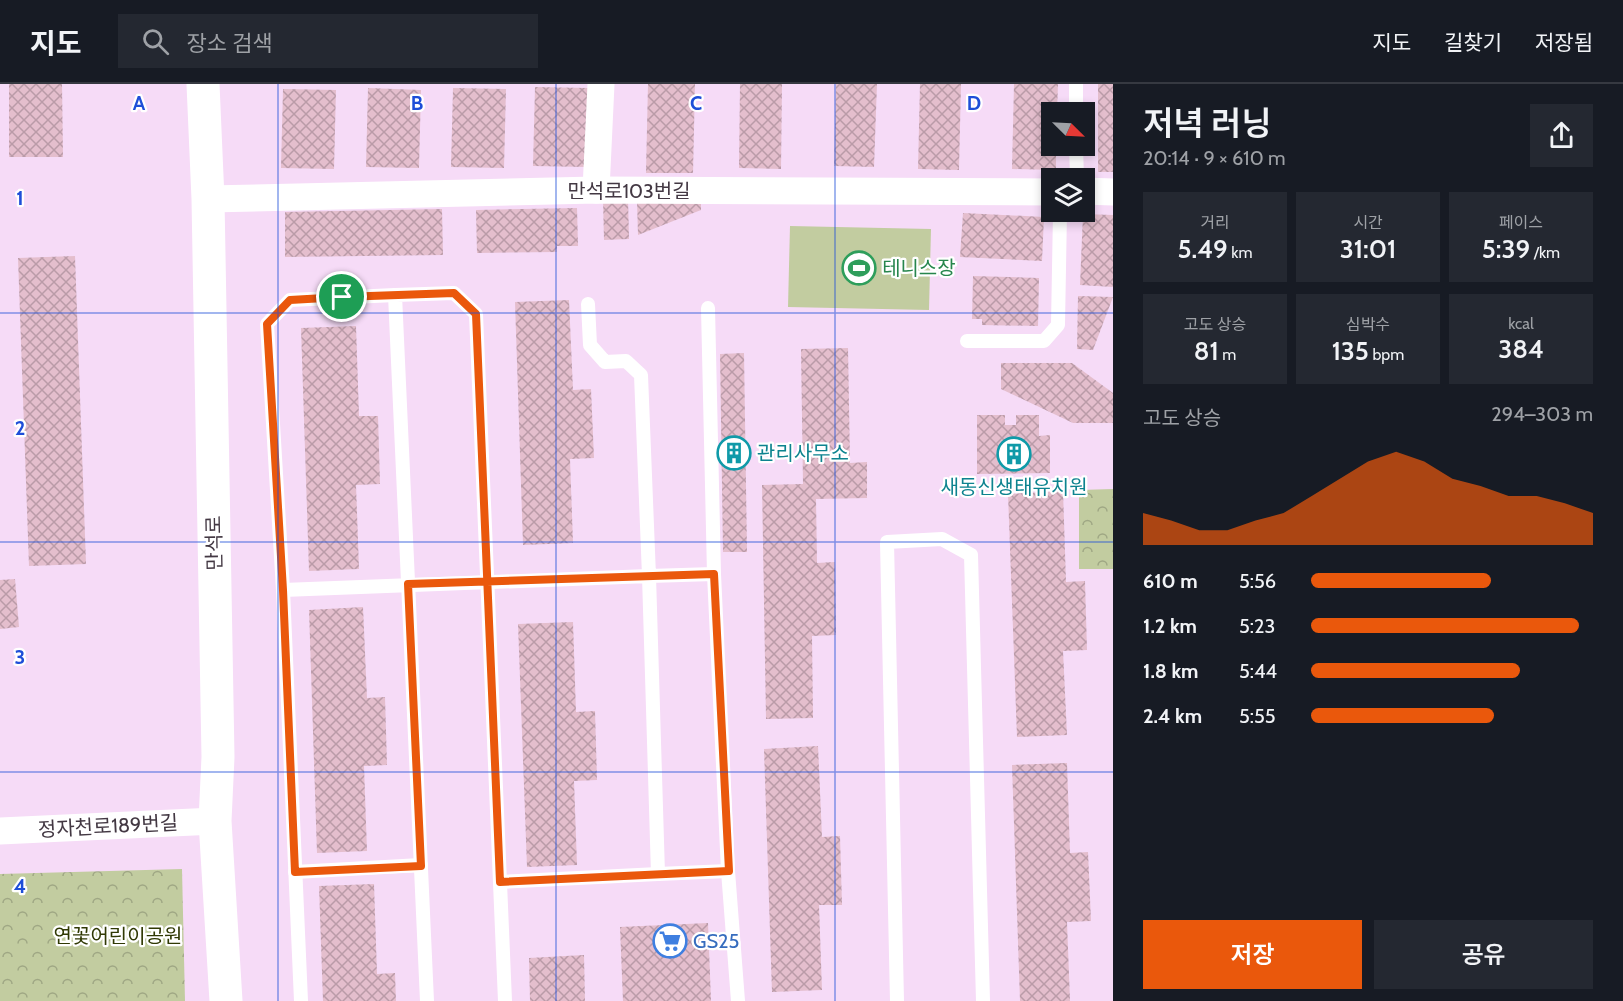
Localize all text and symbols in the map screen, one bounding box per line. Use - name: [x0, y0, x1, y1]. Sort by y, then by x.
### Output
- search box: [118, 14, 538, 68]
- icon: search: [139, 25, 172, 58]
- text: 지도: [30, 26, 82, 60]
- text: 장소 검색: [187, 30, 272, 57]
- text: 지도: [1372, 30, 1411, 55]
- text: 길찾기: [1444, 30, 1502, 55]
- text: 저장됨: [1535, 30, 1593, 55]
- text: A: [133, 91, 146, 115]
- text: B: [411, 91, 423, 115]
- text: C: [690, 91, 702, 115]
- text: D: [967, 91, 981, 115]
- north arrow: [1041, 102, 1095, 156]
- map controls: [1041, 102, 1095, 222]
- text: 저녁 러닝: [1143, 103, 1272, 143]
- button: share: [1530, 104, 1593, 167]
- text: 20:14 · 9 × 610 m: [1143, 146, 1286, 170]
- button: layers: [1041, 168, 1095, 222]
- street label: 만석로103번길: [567, 179, 691, 203]
- text: 1: [16, 186, 24, 210]
- text: 거리: [1200, 213, 1230, 232]
- text: 시간: [1353, 213, 1383, 232]
- text: 페이스: [1499, 213, 1543, 232]
- text: 5.49: [1178, 233, 1228, 265]
- text: 31:01: [1340, 233, 1396, 265]
- text: 5:39: [1482, 233, 1530, 265]
- text: km: [1228, 243, 1252, 262]
- text: /km: [1530, 243, 1560, 262]
- sports icon: 테니스장: [841, 250, 877, 286]
- place label: 테니스장: [882, 256, 956, 280]
- pin: [316, 271, 367, 322]
- icon: arrive: [325, 280, 358, 313]
- text: kcal: [1508, 314, 1534, 333]
- text: 고도 상승: [1184, 315, 1246, 334]
- text: 심박수: [1346, 315, 1390, 334]
- text: 384: [1498, 333, 1544, 365]
- text: 81: [1194, 335, 1219, 367]
- text: 135: [1332, 335, 1369, 367]
- text: m: [1219, 345, 1236, 364]
- text: bpm: [1369, 345, 1404, 364]
- text: 294–303 m: [1491, 402, 1593, 426]
- text: 고도 상승: [1143, 406, 1221, 430]
- text: 2: [15, 416, 25, 440]
- building icon: 관리사무소: [716, 435, 752, 471]
- building icon: 새동신생태유치원: [996, 436, 1032, 472]
- place label: 관리사무소: [757, 441, 849, 465]
- place label: 새동신생태유치원: [940, 475, 1088, 499]
- street label: 만석로: [202, 515, 226, 571]
- text: 610 m: [1143, 569, 1198, 593]
- text: 5:56: [1239, 569, 1276, 593]
- text: 1.2 km: [1143, 614, 1197, 638]
- text: 5:23: [1239, 614, 1275, 638]
- text: 3: [15, 645, 25, 669]
- text: 1.8 km: [1143, 659, 1198, 683]
- text: 5:44: [1239, 659, 1277, 683]
- text: 2.4 km: [1143, 704, 1202, 728]
- text: 5:55: [1239, 704, 1276, 728]
- street label: 정자천로189번길: [37, 810, 179, 842]
- text: 4: [14, 874, 26, 898]
- button: 저장: [1143, 920, 1362, 989]
- button: 공유: [1374, 920, 1593, 989]
- supermarket icon: GS25: [652, 923, 688, 959]
- park label: 연꽃어린이공원: [54, 924, 182, 948]
- place label: GS25: [693, 929, 739, 953]

